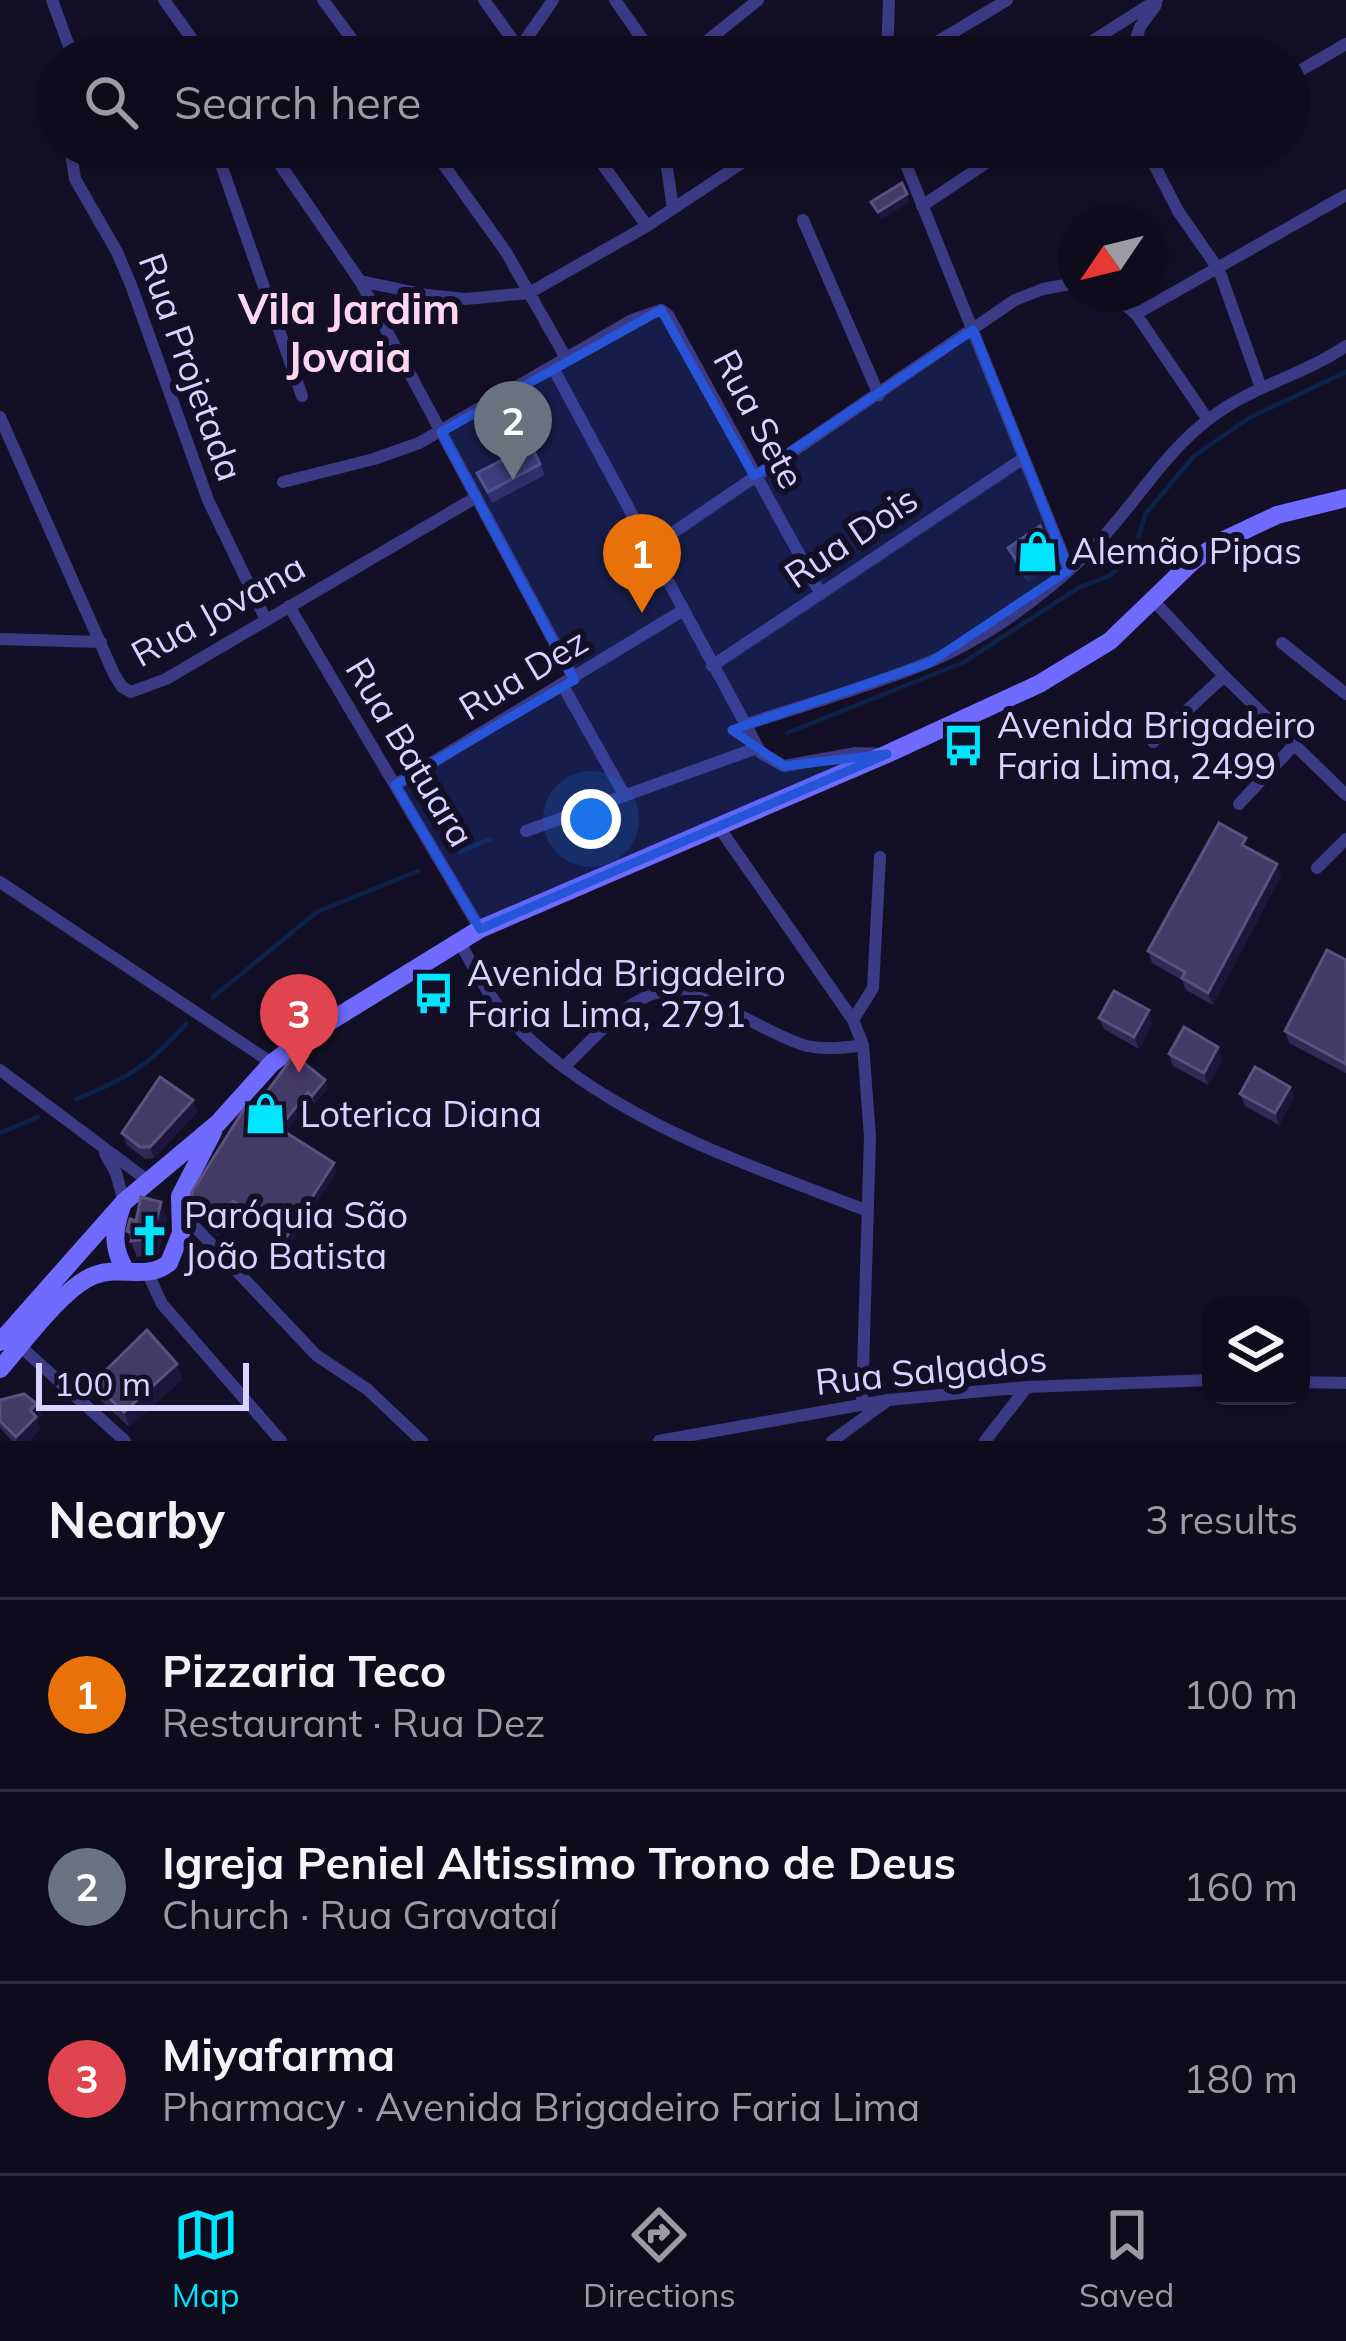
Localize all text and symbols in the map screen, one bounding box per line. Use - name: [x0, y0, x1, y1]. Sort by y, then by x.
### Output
- search box: [36, 36, 1310, 168]
- icon: search: [78, 69, 144, 135]
- text: Search here: [174, 74, 421, 130]
- north arrow: [1058, 204, 1166, 312]
- street label: Rua Projetada: [130, 247, 253, 487]
- district label: Vila Jardim Jovaia: [237, 282, 460, 383]
- street label: Rua Sete: [704, 342, 815, 496]
- pin: 2: [474, 381, 552, 480]
- street label: Rua Dois: [776, 476, 926, 597]
- pin: 1: [603, 514, 681, 613]
- shop icon: Alemão Pipas: [1014, 528, 1060, 574]
- place label: Alemão Pipas: [1071, 528, 1302, 573]
- street label: Rua Jovana: [123, 543, 313, 676]
- street label: Rua Dez: [450, 618, 595, 729]
- street label: Rua Batuara: [336, 649, 484, 854]
- place label: Avenida Brigadeiro Faria Lima, 2499: [997, 702, 1316, 788]
- bus stop icon: Avenida Brigadeiro Faria Lima, 2499: [940, 723, 986, 769]
- your location: [561, 789, 621, 849]
- place label: Avenida Brigadeiro Faria Lima, 2791: [467, 950, 786, 1036]
- bus stop icon: Avenida Brigadeiro Faria Lima, 2791: [410, 971, 456, 1017]
- pin: 3: [260, 974, 338, 1073]
- shop icon: Loterica Diana: [243, 1091, 289, 1137]
- place label: Loterica Diana: [300, 1091, 542, 1136]
- place label: Paróquia São João Batista: [184, 1192, 408, 1278]
- church icon: Paróquia São João Batista: [127, 1213, 173, 1259]
- map controls: [1202, 1297, 1310, 1405]
- button: layers: [1202, 1297, 1310, 1405]
- street label: Rua Salgados: [813, 1335, 1049, 1404]
- scale bar: [36, 1357, 249, 1410]
- text: 100 m: [54, 1363, 151, 1404]
- text: Nearby: [48, 1487, 225, 1551]
- text: 3 results: [1145, 1495, 1298, 1544]
- text: Pizzaria Teco: [162, 1642, 446, 1698]
- text: 1: [75, 1670, 99, 1719]
- text: 100 m: [1183, 1670, 1298, 1719]
- text: Restaurant · Rua Dez: [162, 1698, 545, 1747]
- text: Igreja Peniel Altissimo Trono de Deus: [162, 1834, 956, 1890]
- text: 2: [75, 1862, 99, 1911]
- text: 160 m: [1183, 1862, 1298, 1911]
- text: Church · Rua Gravataí: [162, 1890, 558, 1939]
- text: Miyafarma: [162, 2026, 395, 2082]
- text: 3: [75, 2054, 99, 2103]
- text: 180 m: [1183, 2054, 1298, 2103]
- text: Pharmacy · Avenida Brigadeiro Faria Lima: [162, 2082, 920, 2131]
- tab: Map: [172, 2202, 240, 2315]
- tab: Directions: [583, 2202, 736, 2315]
- tab: Saved: [1079, 2202, 1174, 2315]

